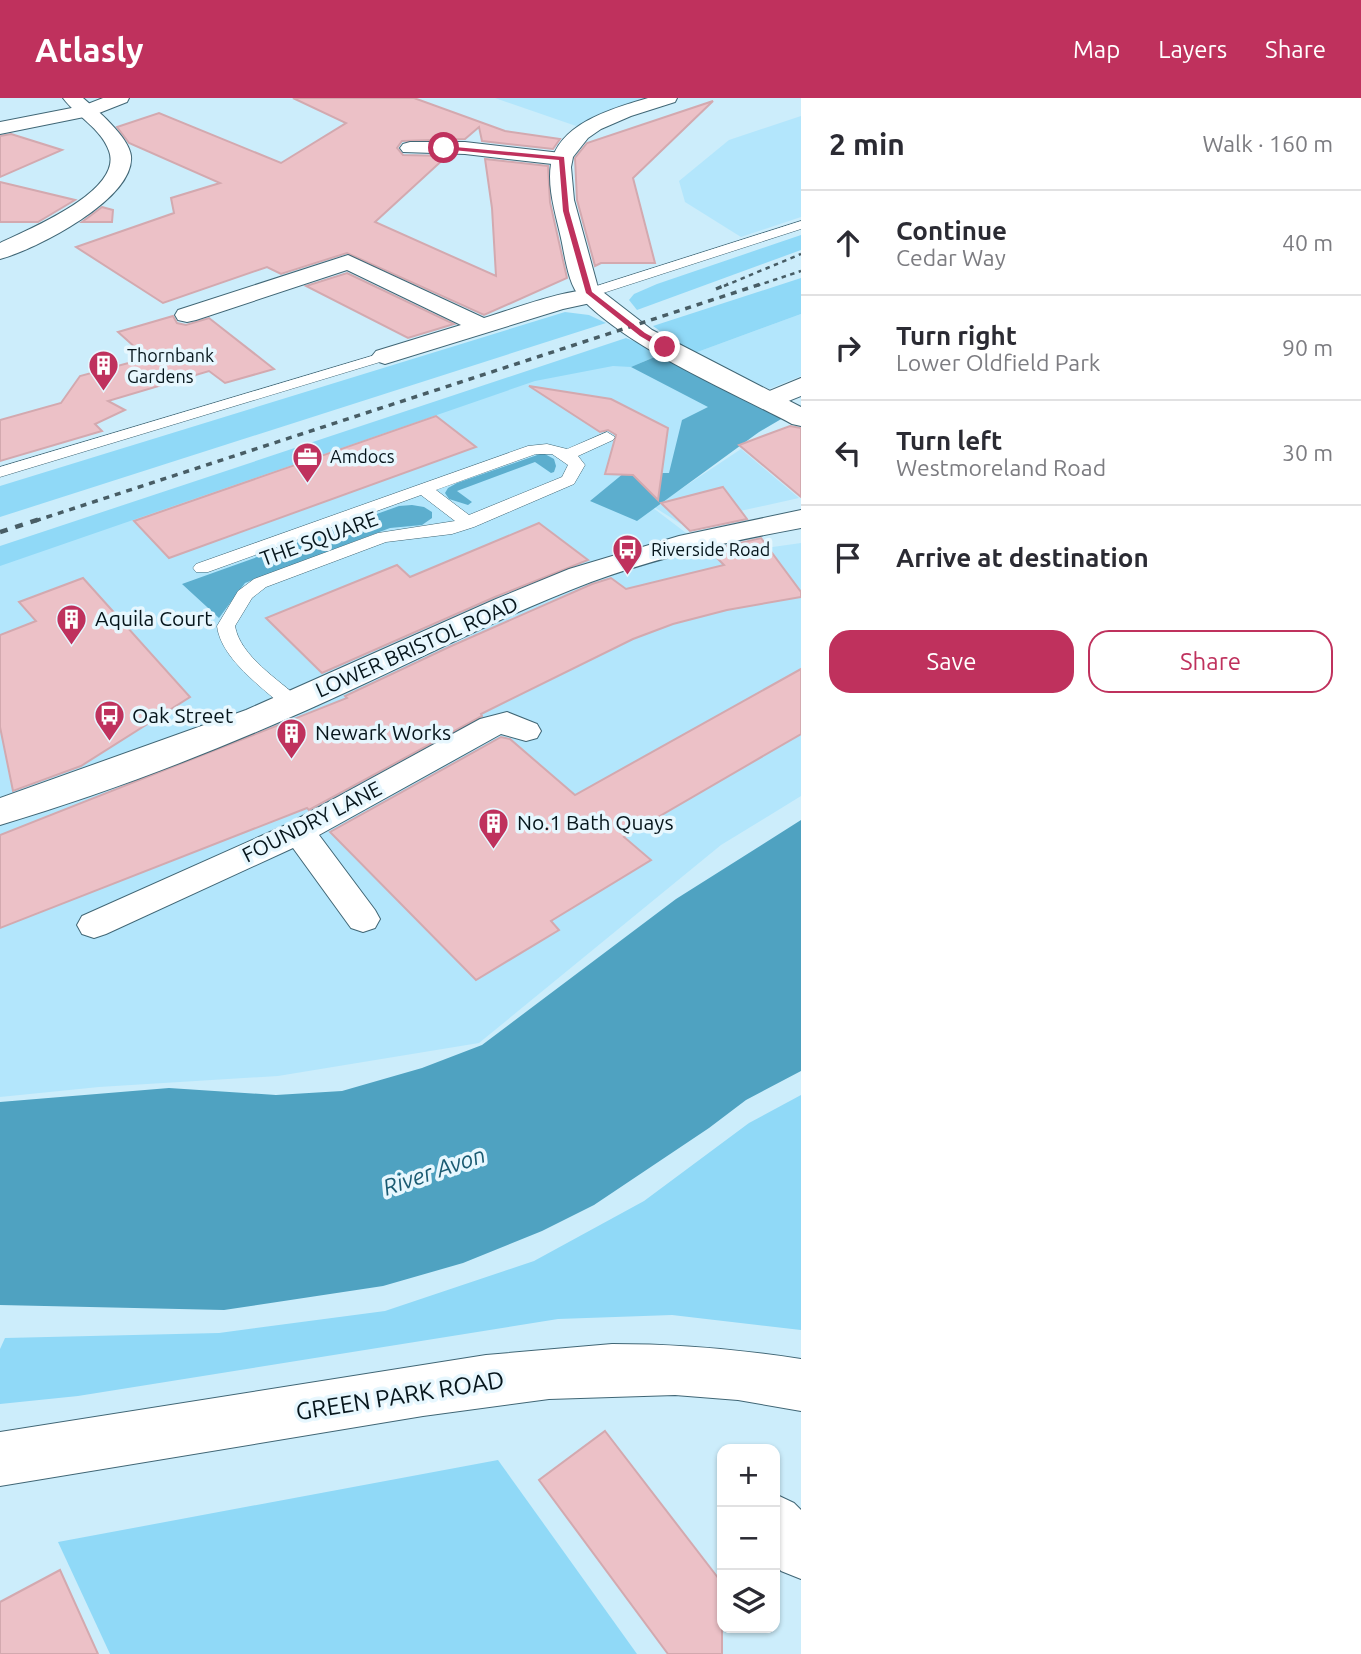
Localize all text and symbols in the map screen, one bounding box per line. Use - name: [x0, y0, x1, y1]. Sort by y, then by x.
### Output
- text: Atlasly: [35, 31, 144, 68]
- text: Map: [1073, 36, 1120, 63]
- text: Layers: [1158, 36, 1227, 63]
- text: Share: [1265, 36, 1326, 63]
- text: 2 min: [829, 127, 905, 161]
- text: Walk · 160 m: [1202, 131, 1333, 156]
- route start: [428, 132, 459, 163]
- text: Continue: [896, 216, 1007, 245]
- icon: ahead: [829, 224, 867, 262]
- text: 40 m: [1282, 230, 1333, 255]
- text: Cedar Way: [896, 245, 1006, 270]
- text: Turn right: [896, 321, 1017, 350]
- icon: right: [829, 329, 867, 367]
- route end: [649, 331, 680, 362]
- text: 90 m: [1282, 335, 1333, 360]
- place label: Thornbank Gardens: [127, 345, 214, 386]
- building icon: Thornbank Gardens: [87, 349, 121, 393]
- text: Lower Oldfield Park: [896, 350, 1100, 375]
- text: Turn left: [896, 426, 1002, 455]
- icon: left: [829, 434, 867, 472]
- office icon: Amdocs: [290, 440, 324, 484]
- text: 30 m: [1282, 440, 1333, 465]
- place label: Amdocs: [330, 446, 395, 466]
- text: Westmoreland Road: [896, 455, 1106, 480]
- street label: THE SQUARE: [257, 506, 381, 570]
- bus stop icon: Riverside Road: [611, 533, 645, 577]
- place label: Riverside Road: [651, 539, 770, 559]
- icon: arrive: [829, 539, 867, 577]
- text: Arrive at destination: [896, 543, 1149, 572]
- street label: LOWER BRISTOL ROAD: [312, 591, 521, 702]
- building icon: Aquila Court: [55, 602, 89, 646]
- place label: Aquila Court: [95, 606, 213, 630]
- button: Save: [829, 630, 1074, 693]
- button: Share: [1088, 630, 1333, 693]
- bus stop icon: Oak Street: [92, 699, 126, 743]
- place label: Oak Street: [132, 703, 233, 727]
- building icon: Newark Works: [275, 716, 309, 760]
- place label: Newark Works: [315, 720, 451, 744]
- street label: FOUNDRY LANE: [238, 776, 385, 867]
- building icon: No.1 Bath Quays: [477, 806, 511, 850]
- place label: No.1 Bath Quays: [517, 810, 674, 834]
- water label: River Avon: [379, 1141, 488, 1200]
- street label: GREEN PARK ROAD: [294, 1366, 506, 1425]
- map controls: [717, 1444, 780, 1633]
- button: +: [717, 1444, 780, 1507]
- button: −: [717, 1507, 780, 1570]
- button: layers: [717, 1570, 780, 1633]

